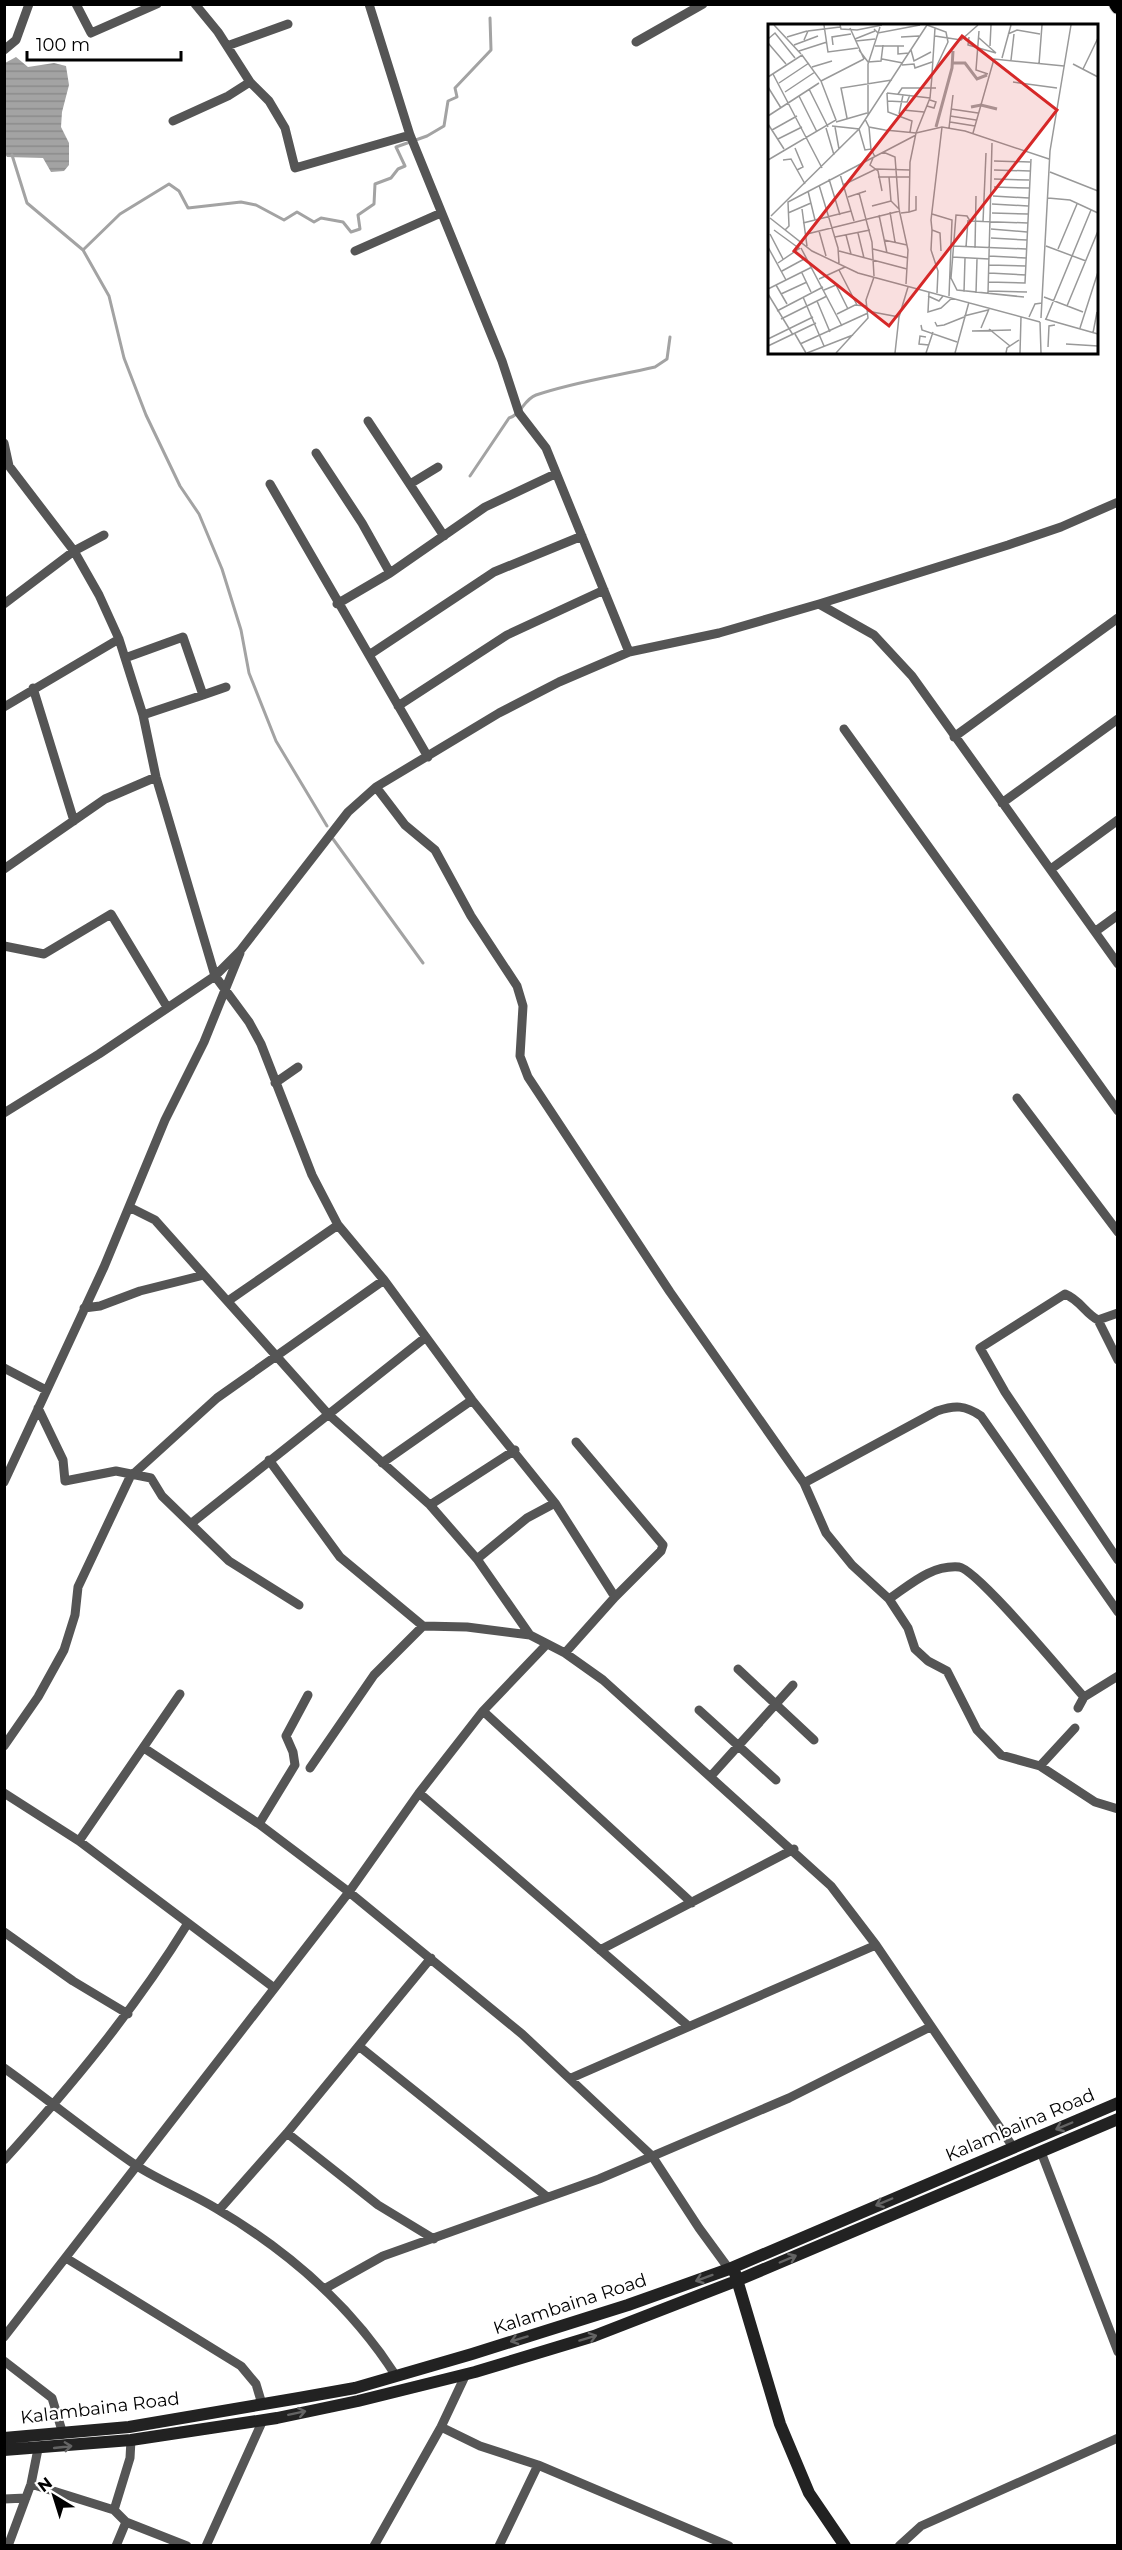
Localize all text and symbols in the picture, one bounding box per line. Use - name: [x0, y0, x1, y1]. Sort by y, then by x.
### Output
- scale bar: [27, 24, 182, 62]
- inset map: [768, 24, 1098, 354]
- text: 100 m: [36, 34, 90, 56]
- street label: Kalambaina Road: [942, 2084, 1098, 2166]
- one-way arrow: [1055, 2121, 1073, 2132]
- one-way arrow: [876, 2197, 894, 2209]
- one-way arrow: [779, 2253, 797, 2264]
- street label: Kalambaina Road: [491, 2269, 649, 2339]
- one-way arrow: [695, 2273, 714, 2284]
- one-way arrow: [578, 2332, 597, 2343]
- one-way arrow: [510, 2334, 529, 2345]
- street label: Kalambaina Road: [19, 2387, 181, 2429]
- one-way arrow: [288, 2407, 307, 2419]
- one-way arrow: [52, 2441, 72, 2452]
- north arrow: [24, 2466, 84, 2526]
- text: N: [34, 2473, 56, 2496]

